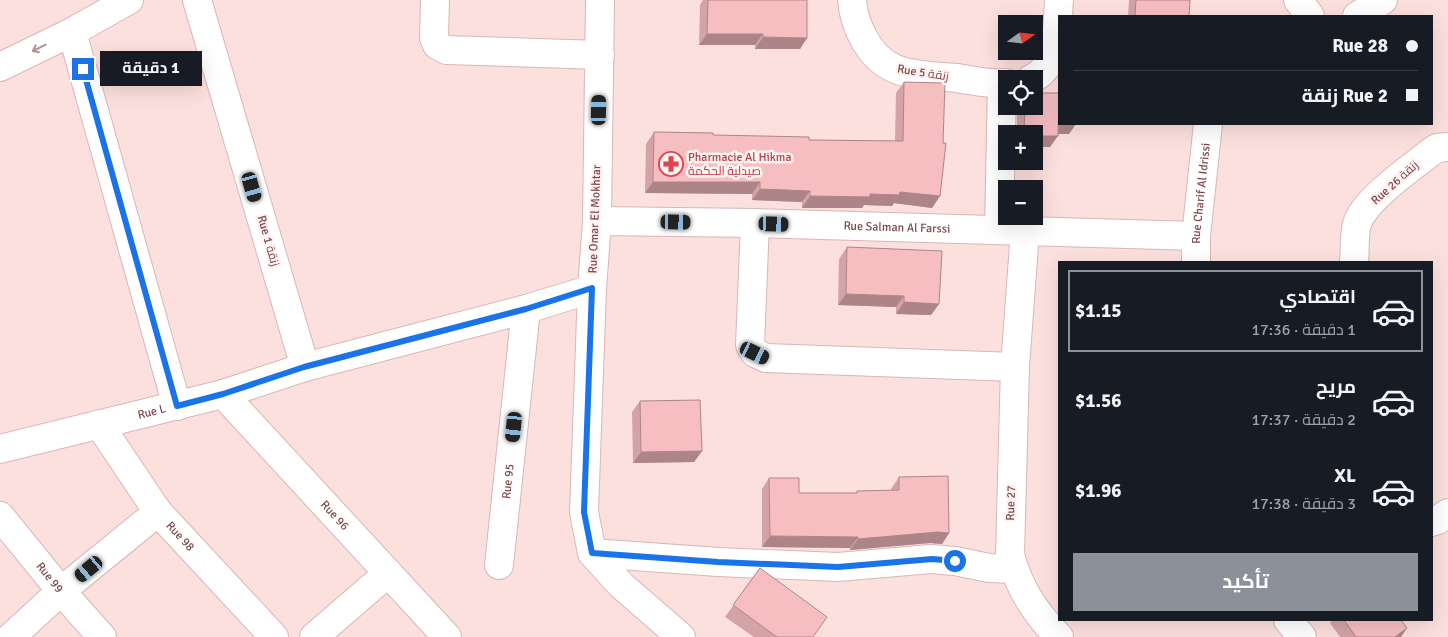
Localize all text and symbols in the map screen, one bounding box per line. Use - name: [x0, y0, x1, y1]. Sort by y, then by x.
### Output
- north arrow: [998, 15, 1042, 60]
- map controls: [998, 15, 1043, 225]
- text: Rue 28: [1332, 34, 1388, 58]
- one-way arrow: [32, 43, 47, 53]
- callout: 1 دقيقة: [100, 52, 203, 86]
- route end: [72, 58, 94, 80]
- text: 1 دقيقة: [122, 58, 180, 78]
- street label: Rue 5 زنقة: [896, 62, 950, 84]
- button: locate: [998, 70, 1043, 115]
- text: Rue 2 زنقة: [1302, 84, 1388, 108]
- car: [591, 95, 606, 125]
- button: +: [998, 125, 1043, 170]
- street label: Rue Charif Al Idrissi: [1188, 142, 1213, 244]
- place label: Pharmacie Al Hikma صيدلية الحكمة: [688, 150, 792, 179]
- pharmacy icon: Pharmacie Al Hikma صيدلية الحكمة: [658, 151, 684, 177]
- street label: Rue 26 زنقة: [1368, 158, 1422, 208]
- street label: Rue Omar El Mokhtar: [586, 164, 604, 274]
- car: [240, 171, 263, 203]
- button: −: [998, 180, 1043, 225]
- street label: Rue 1 زنقة: [254, 214, 282, 268]
- car: [660, 214, 691, 230]
- car: [758, 216, 789, 232]
- street label: Rue Salman Al Farssi: [843, 218, 951, 236]
- text: اقتصادي: [1280, 285, 1356, 309]
- icon: car: [1371, 289, 1416, 334]
- text: $1.15: [1075, 299, 1121, 323]
- text: 1 دقيقة · 17:36: [1251, 320, 1356, 340]
- car: [738, 340, 771, 366]
- text: مريح: [1316, 375, 1356, 399]
- icon: car: [1371, 379, 1416, 424]
- text: $1.56: [1075, 389, 1121, 413]
- street label: Rue L: [136, 401, 167, 422]
- text: 2 دقيقة · 17:37: [1251, 410, 1356, 430]
- car: [504, 411, 523, 443]
- street label: Rue 95: [499, 463, 517, 500]
- text: XL: [1334, 464, 1356, 488]
- icon: car: [1371, 469, 1416, 514]
- text: $1.96: [1075, 479, 1121, 503]
- street label: Rue 27: [1003, 485, 1019, 521]
- text: 3 دقيقة · 17:38: [1251, 494, 1356, 514]
- street label: Rue 96: [317, 497, 352, 533]
- street label: Rue 98: [163, 518, 198, 554]
- route start: [944, 550, 966, 572]
- button: تأكيد: [1073, 553, 1418, 611]
- car: [72, 554, 105, 584]
- street label: Rue 99: [33, 559, 67, 596]

